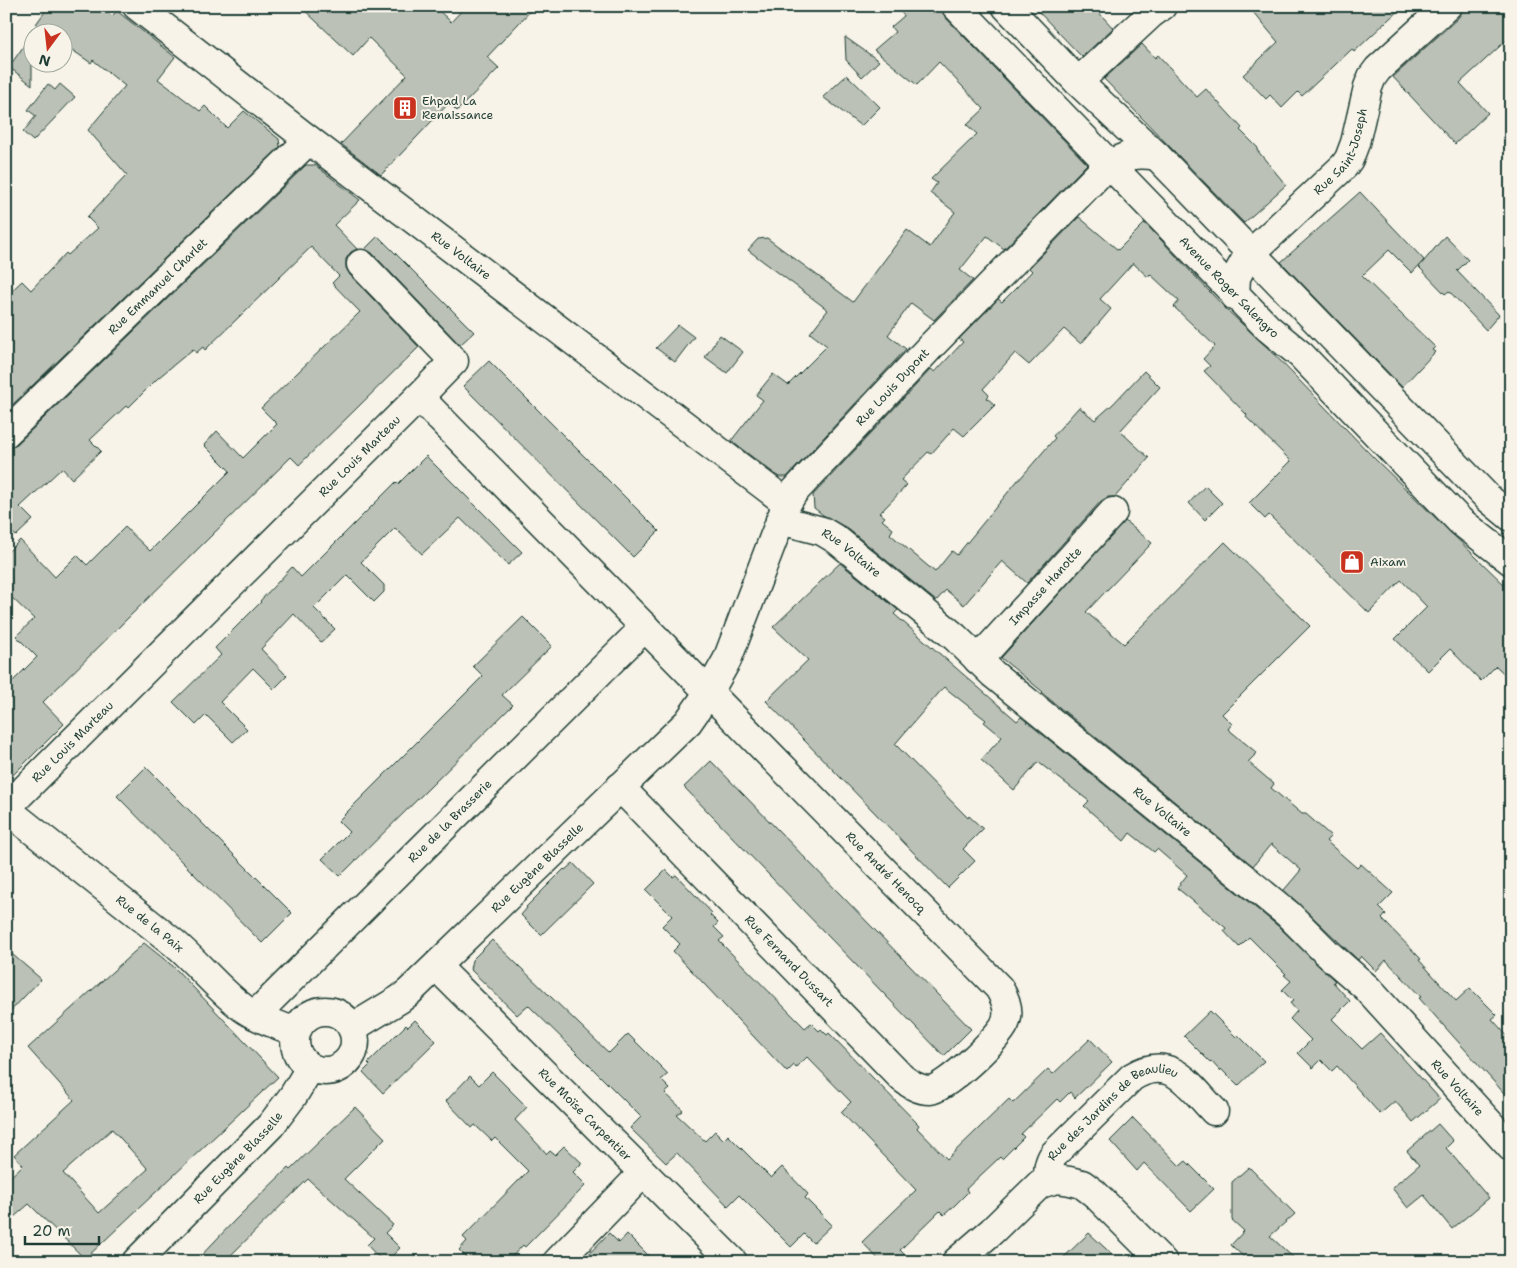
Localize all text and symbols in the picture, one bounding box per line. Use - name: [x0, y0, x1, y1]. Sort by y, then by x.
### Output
- north arrow: [22, 22, 72, 72]
- text: N: [37, 50, 52, 71]
- place label: Ehpad La Renaissance: [422, 93, 494, 123]
- building icon: Ehpad La Renaissance: [392, 95, 418, 121]
- street label: Rue Saint-Joseph: [1310, 107, 1371, 199]
- street label: Rue Voltaire: [428, 228, 494, 283]
- street label: Avenue Roger Salengro: [1176, 233, 1282, 342]
- street label: Rue Emmanuel Charlet: [105, 235, 211, 338]
- street label: Rue Louis Dupont: [852, 345, 933, 429]
- street label: Rue Louis Marteau: [315, 412, 404, 500]
- street label: Rue Voltaire: [819, 525, 884, 581]
- street label: Impasse Hanotte: [1006, 543, 1085, 629]
- shop icon: Aixam: [1339, 549, 1365, 575]
- place label: Aixam: [1370, 554, 1406, 570]
- street label: Rue Louis Marteau: [28, 697, 117, 786]
- street label: Rue de la Brasserie: [405, 776, 495, 866]
- street label: Rue Voltaire: [1130, 783, 1195, 841]
- street label: Rue Eugène Blasselle: [488, 819, 587, 916]
- street label: Rue André Henocq: [842, 828, 930, 917]
- street label: Rue de la Paix: [113, 892, 187, 956]
- street label: Rue Fernand Dussart: [741, 912, 837, 1010]
- street label: Rue Voltaire: [1428, 1056, 1487, 1120]
- street label: Rue des Jardins de Beaulieu: [1044, 1060, 1181, 1164]
- street label: Rue Moïse Carpentier: [535, 1065, 635, 1165]
- street label: Rue Eugène Blasselle: [190, 1108, 286, 1207]
- scale bar: [25, 1213, 99, 1245]
- text: 20 m: [32, 1221, 71, 1241]

